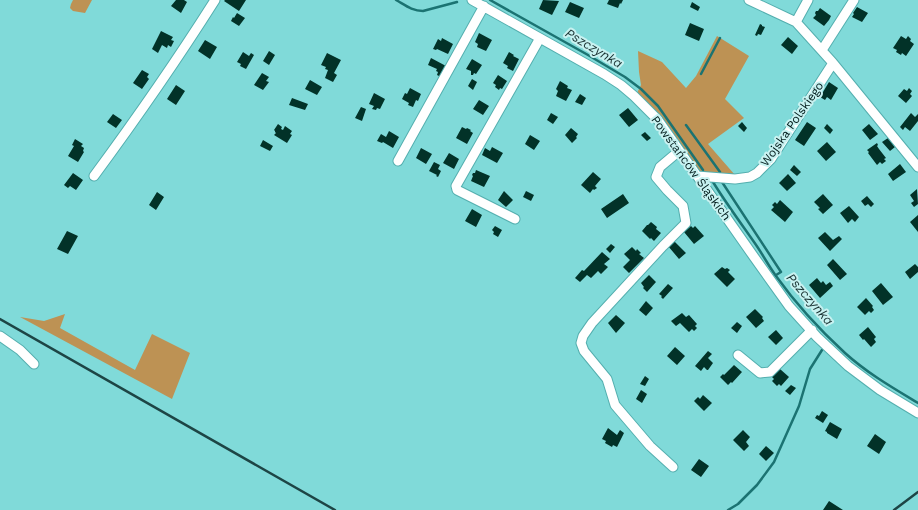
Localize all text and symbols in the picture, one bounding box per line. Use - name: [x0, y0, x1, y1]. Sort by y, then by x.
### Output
- water label: Pszczynka: [563, 25, 625, 71]
- street label: Wojska Polskiego: [758, 79, 826, 169]
- street label: Powstańców Śląskich: [648, 113, 734, 223]
- water label: Pszczynka: [783, 270, 837, 328]

